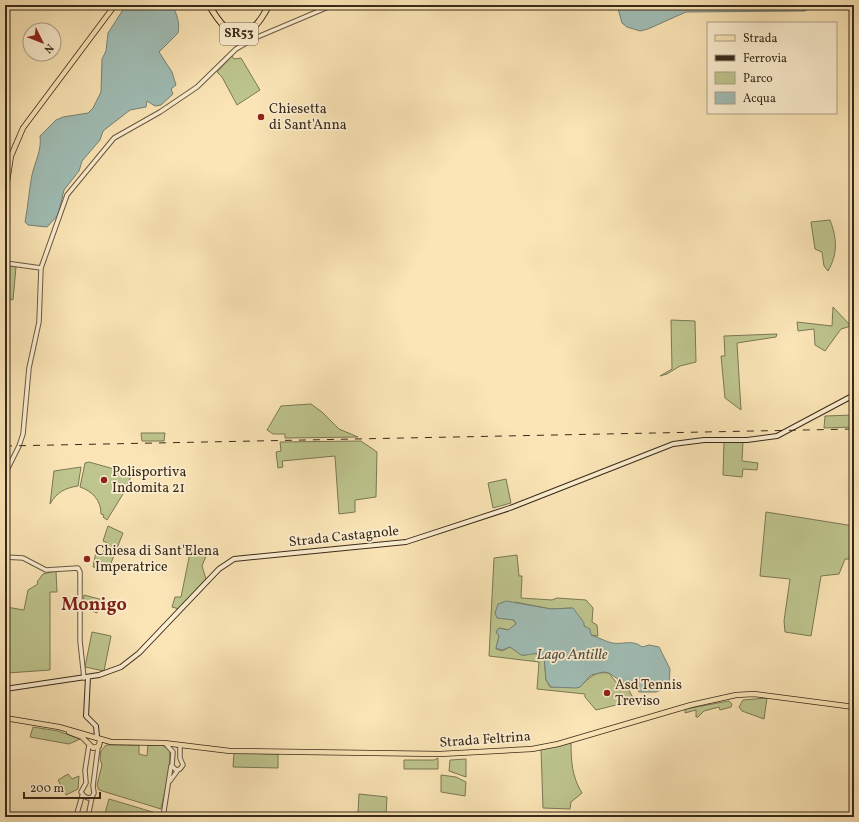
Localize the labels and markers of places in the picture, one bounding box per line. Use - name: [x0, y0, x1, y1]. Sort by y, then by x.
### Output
- place label: Chiesetta di Sant'Anna: [269, 100, 347, 135]
- marker: Chiesetta di Sant'Anna: [256, 112, 266, 122]
- place label: Polisportiva Indomita 21: [112, 463, 186, 498]
- marker: Polisportiva Indomita 21: [99, 475, 109, 485]
- place label: Chiesa di Sant'Elena Imperatrice: [95, 542, 219, 577]
- marker: Chiesa di Sant'Elena Imperatrice: [82, 554, 92, 564]
- place label: Asd Tennis Treviso: [615, 676, 682, 711]
- marker: Asd Tennis Treviso: [602, 688, 612, 698]

